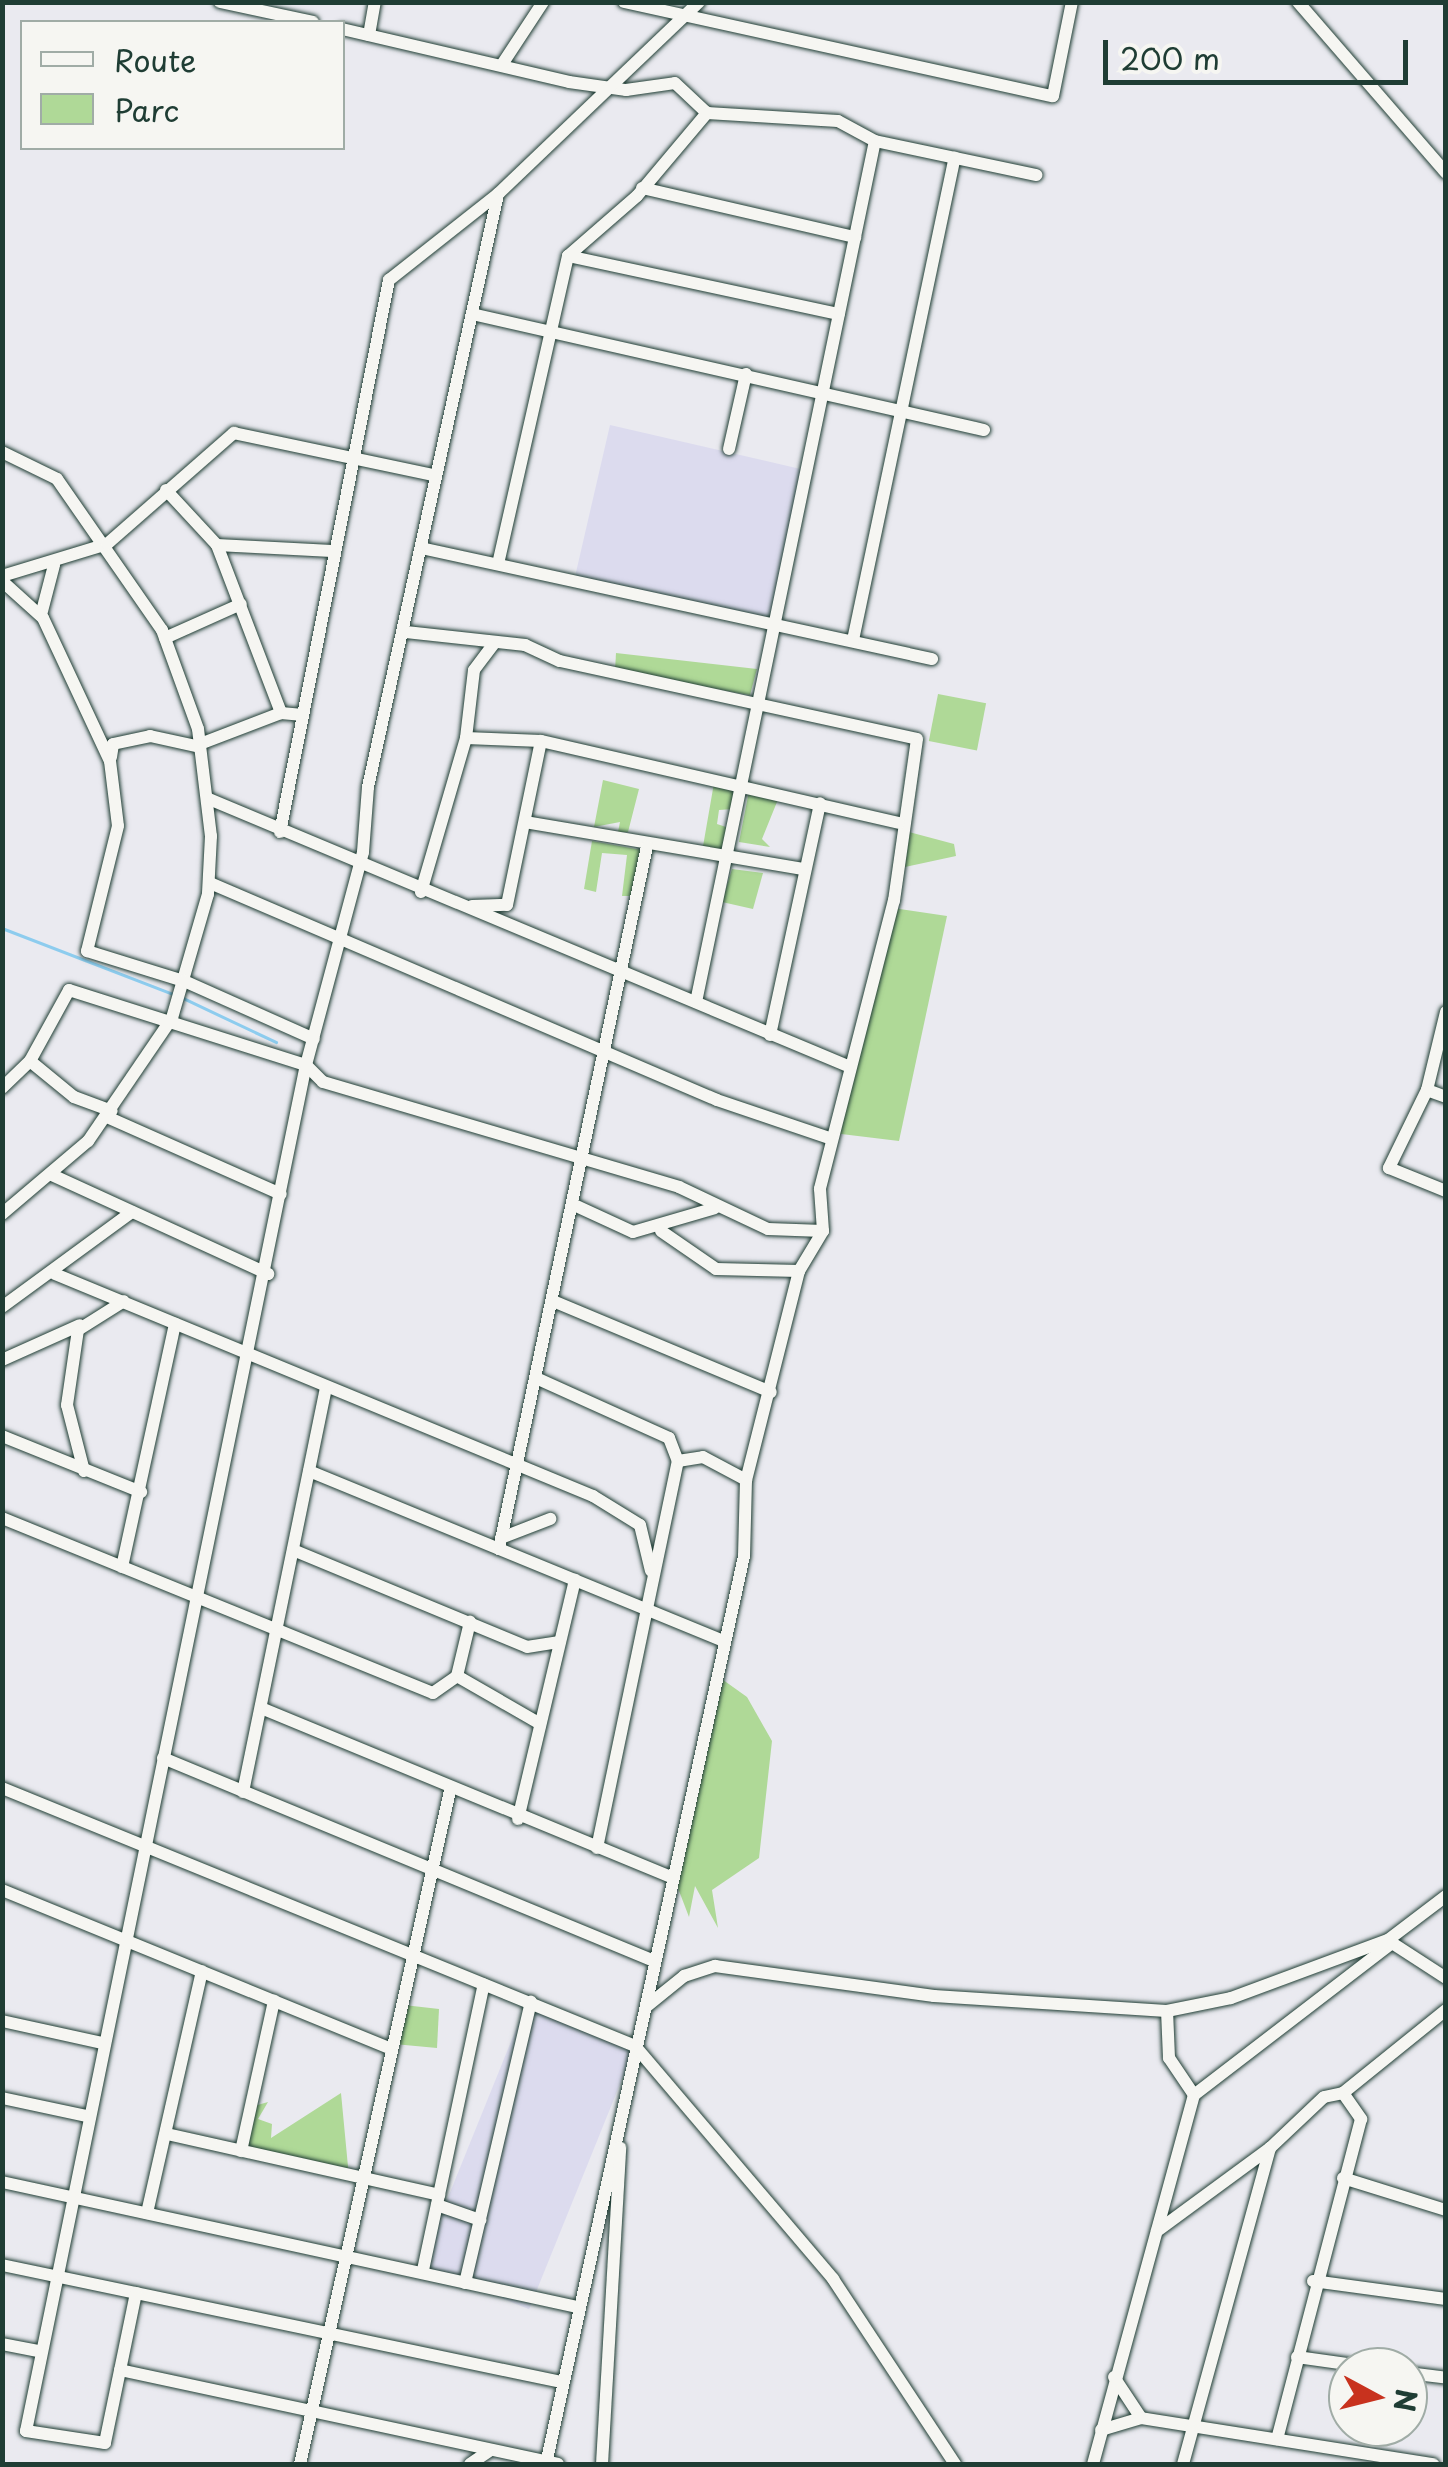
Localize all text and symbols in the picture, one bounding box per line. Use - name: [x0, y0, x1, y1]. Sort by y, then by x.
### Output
- legend: [20, 20, 345, 150]
- scale bar: [1108, 20, 1413, 82]
- text: 200 m: [1120, 35, 1220, 80]
- text: Route: [114, 37, 196, 82]
- text: Parc: [114, 87, 179, 132]
- north arrow: [1328, 2347, 1428, 2447]
- text: N: [1384, 2387, 1429, 2414]

